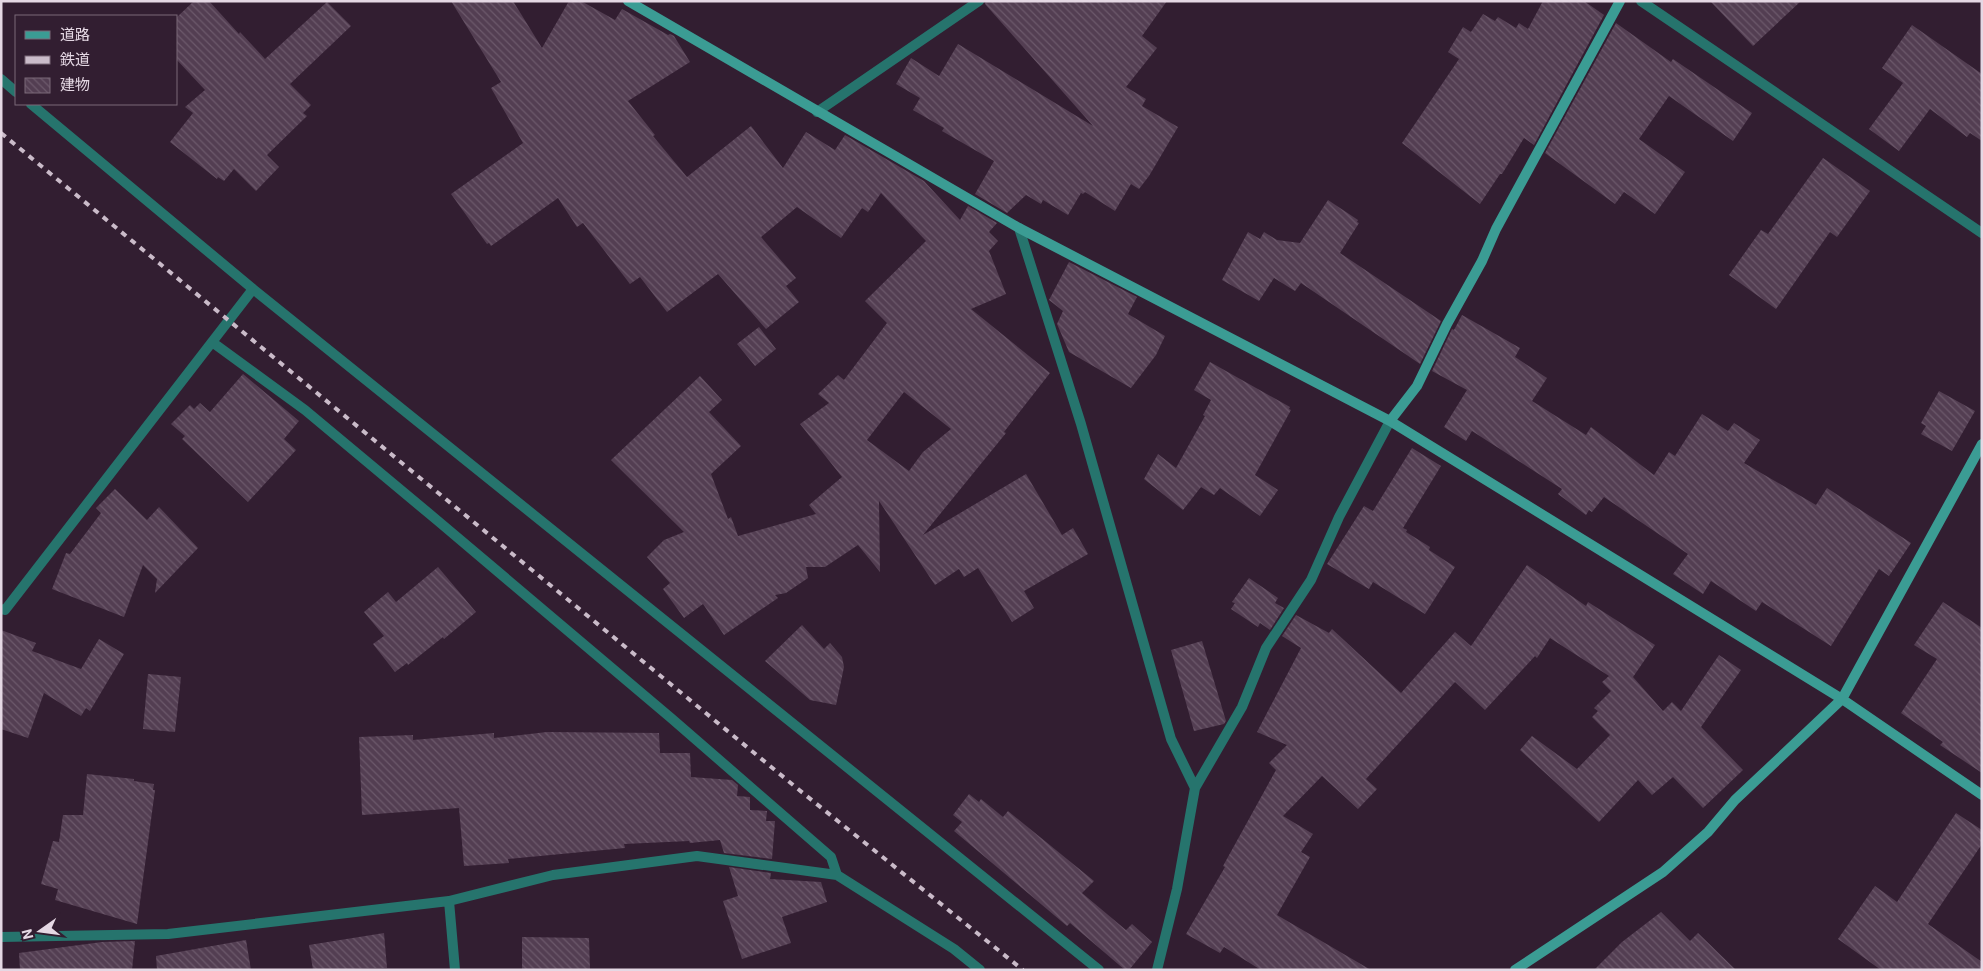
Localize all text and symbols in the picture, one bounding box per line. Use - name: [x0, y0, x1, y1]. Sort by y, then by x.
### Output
- legend: [15, 15, 178, 105]
- text: 道路: [60, 26, 90, 44]
- text: 鉄道: [60, 51, 90, 69]
- text: 建物: [60, 76, 90, 94]
- north arrow: [15, 906, 65, 956]
- text: N: [18, 927, 36, 941]

